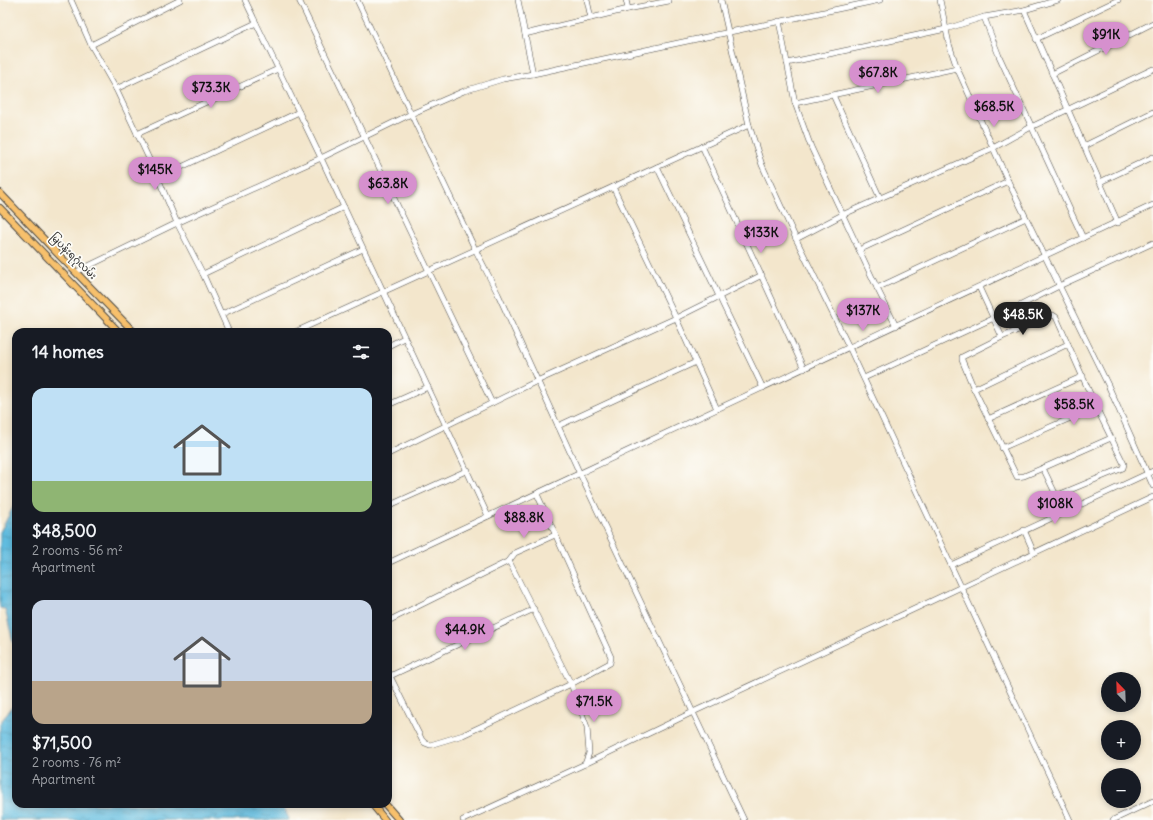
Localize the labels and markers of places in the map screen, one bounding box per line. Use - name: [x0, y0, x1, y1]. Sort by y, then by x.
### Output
- pin: $91K: [1082, 22, 1130, 56]
- pin: $67.8K: [845, 60, 911, 94]
- pin: $73.3K: [178, 75, 244, 109]
- pin: $68.5K: [961, 94, 1027, 128]
- pin: $145K: [127, 157, 183, 191]
- pin: $63.8K: [355, 171, 421, 205]
- pin: $133K: [733, 220, 789, 254]
- pin: $137K: [835, 298, 891, 332]
- pin: $48.5K: [990, 302, 1056, 336]
- pin: $58.5K: [1041, 392, 1107, 426]
- pin: $108K: [1027, 491, 1083, 525]
- pin: $88.8K: [491, 505, 557, 539]
- pin: $44.9K: [432, 617, 498, 651]
- pin: $71.5K: [561, 689, 627, 723]

